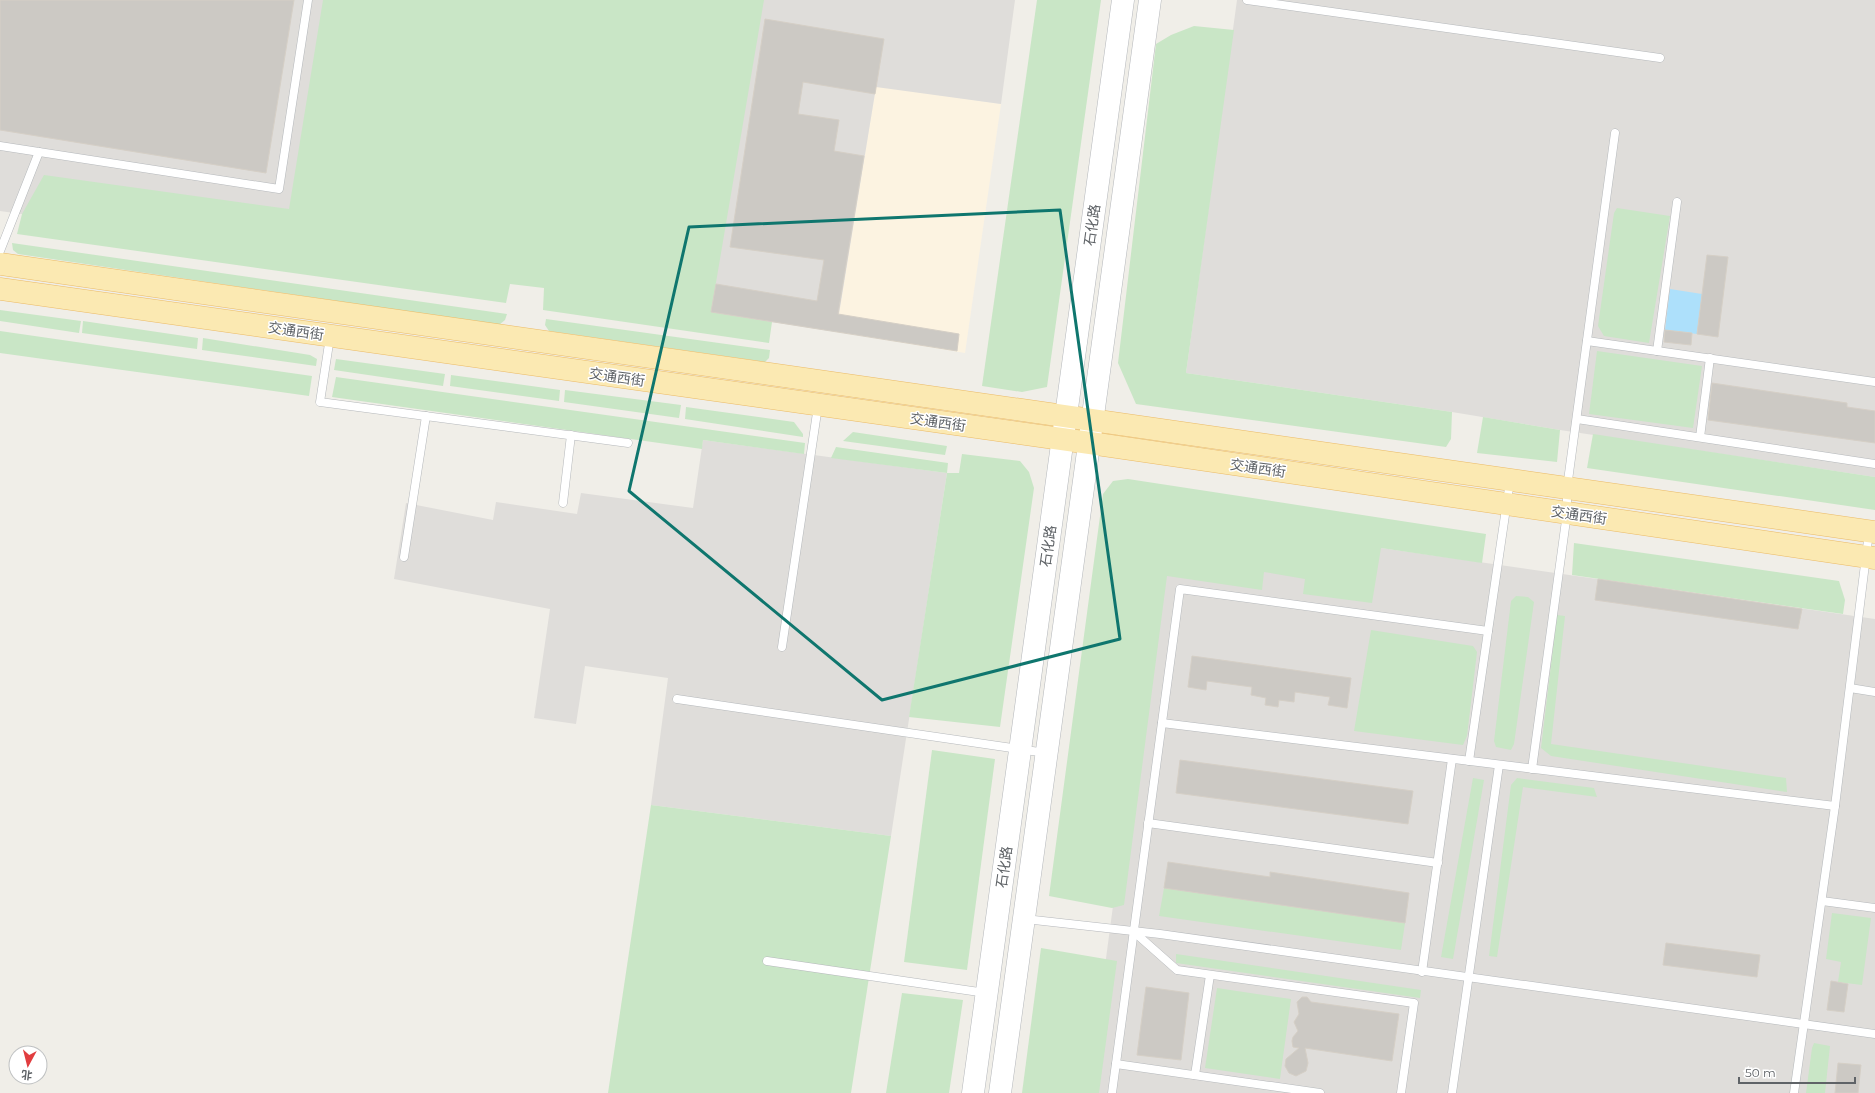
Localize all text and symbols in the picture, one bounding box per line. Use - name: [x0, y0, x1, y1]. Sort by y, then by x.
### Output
- street label: 石化路: [1080, 203, 1104, 247]
- street label: 交通西街: [267, 318, 325, 344]
- street label: 交通西街: [588, 364, 646, 390]
- street label: 交通西街: [909, 409, 967, 435]
- street label: 交通西街: [1229, 455, 1287, 481]
- street label: 交通西街: [1550, 502, 1608, 528]
- street label: 石化路: [1036, 524, 1060, 568]
- street label: 石化路: [992, 845, 1016, 889]
- north arrow: [8, 1045, 48, 1085]
- scale bar: [1739, 1059, 1855, 1085]
- text: 50 m: [1745, 1065, 1776, 1080]
- text: 北: [20, 1067, 33, 1083]

